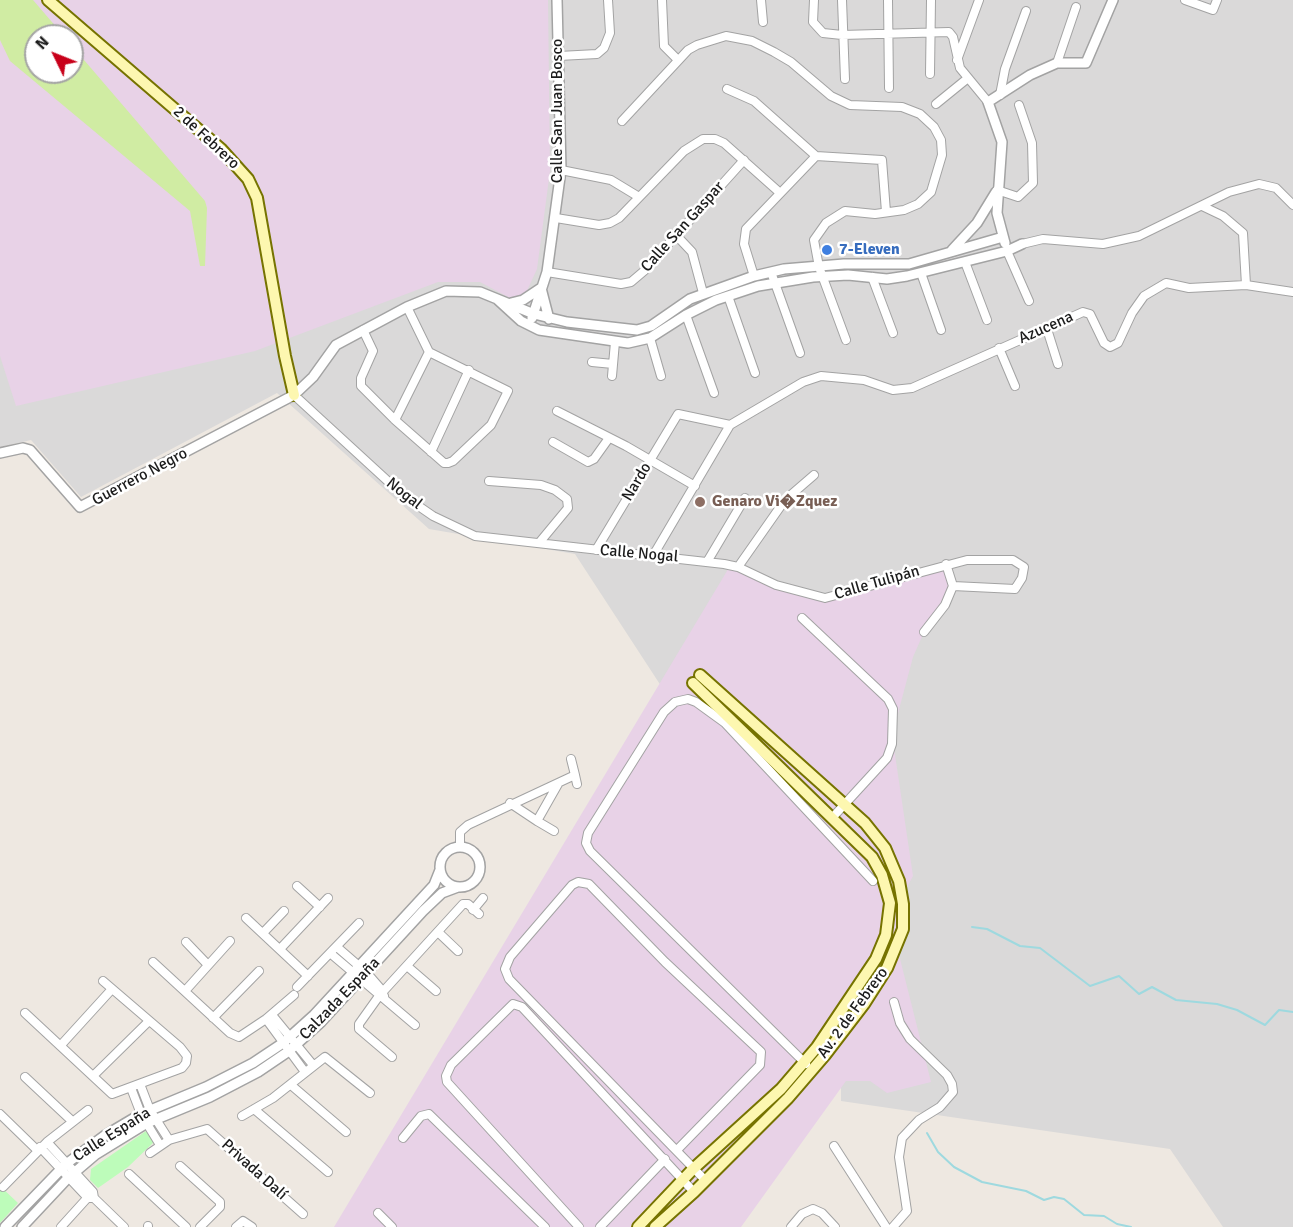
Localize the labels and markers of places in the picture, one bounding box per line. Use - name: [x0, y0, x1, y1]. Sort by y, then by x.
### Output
- place label: 7-Eleven: [839, 240, 900, 260]
- marker: 7-Eleven: [820, 243, 834, 257]
- place label: Genaro Vi�Zquez: [712, 492, 837, 512]
- marker: Genaro Vi�Zquez: [693, 495, 707, 509]

